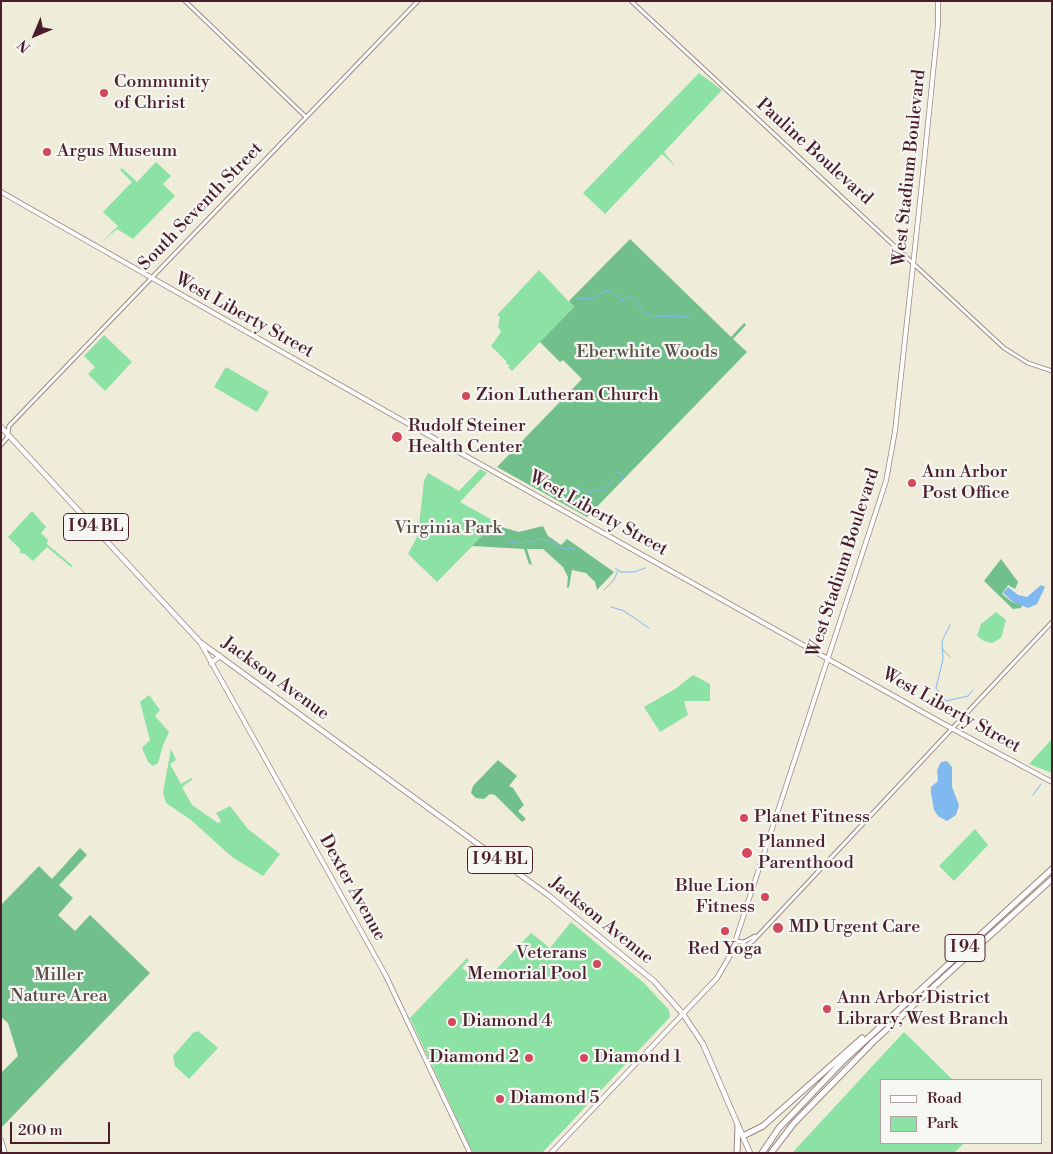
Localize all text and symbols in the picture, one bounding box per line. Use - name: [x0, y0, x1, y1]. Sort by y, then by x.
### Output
- north arrow: [10, 10, 60, 60]
- text: N: [14, 35, 35, 56]
- street label: West Stadium Boulevard: [889, 69, 931, 267]
- place label: Community of Christ: [114, 72, 210, 115]
- marker: Community of Christ: [98, 87, 110, 99]
- street label: Pauline Boulevard: [751, 94, 877, 210]
- street label: South Seventh Street: [134, 139, 268, 275]
- place label: Argus Museum: [57, 141, 177, 163]
- marker: Argus Museum: [41, 146, 53, 158]
- street label: West Liberty Street: [171, 269, 317, 363]
- park label: Eberwhite Woods: [576, 342, 718, 364]
- place label: Zion Lutheran Church: [476, 385, 659, 407]
- marker: Zion Lutheran Church: [460, 390, 472, 402]
- place label: Rudolf Steiner Health Center: [408, 416, 526, 458]
- marker: Rudolf Steiner Health Center: [390, 430, 404, 444]
- place label: Ann Arbor Post Office: [922, 462, 1010, 504]
- street label: West Stadium Boulevard: [803, 466, 885, 660]
- street label: West Liberty Street: [525, 467, 671, 561]
- marker: Ann Arbor Post Office: [906, 477, 918, 489]
- road number: I 94 BL: [64, 514, 128, 540]
- park label: Virginia Park: [394, 518, 502, 540]
- street label: Jackson Avenue: [217, 633, 333, 725]
- street label: West Liberty Street: [878, 664, 1024, 758]
- place label: Planet Fitness: [754, 807, 870, 829]
- marker: Planet Fitness: [738, 812, 750, 824]
- street label: Dexter Avenue: [314, 831, 390, 945]
- place label: Planned Parenthood: [758, 832, 854, 874]
- road number: I 94 BL: [468, 846, 532, 874]
- marker: Planned Parenthood: [740, 846, 754, 860]
- street label: Jackson Avenue: [545, 872, 657, 970]
- place label: Blue Lion Fitness: [675, 876, 755, 919]
- marker: Blue Lion Fitness: [759, 891, 771, 903]
- place label: MD Urgent Care: [789, 917, 920, 939]
- marker: MD Urgent Care: [771, 921, 785, 935]
- marker: Red Yoga: [719, 925, 731, 937]
- road number: I 94: [945, 934, 985, 961]
- place label: Red Yoga: [688, 939, 762, 961]
- place label: Veterans Memorial Pool: [467, 943, 587, 986]
- marker: Veterans Memorial Pool: [591, 958, 603, 970]
- park label: Miller Nature Area: [10, 965, 108, 1008]
- place label: Ann Arbor District Library, West Branch: [837, 988, 1009, 1030]
- marker: Ann Arbor District Library, West Branch: [821, 1003, 833, 1015]
- place label: Diamond 4: [462, 1011, 552, 1033]
- marker: Diamond 4: [446, 1016, 458, 1028]
- place label: Diamond 2: [429, 1047, 519, 1069]
- place label: Diamond 1: [594, 1047, 681, 1069]
- marker: Diamond 2: [523, 1052, 535, 1064]
- marker: Diamond 1: [578, 1052, 590, 1064]
- legend: [880, 1079, 1043, 1144]
- place label: Diamond 5: [510, 1088, 599, 1110]
- text: Road: [927, 1089, 962, 1108]
- marker: Diamond 5: [494, 1093, 506, 1105]
- scale bar: [12, 1112, 112, 1144]
- text: Park: [927, 1114, 958, 1133]
- text: 200 m: [18, 1121, 63, 1140]

